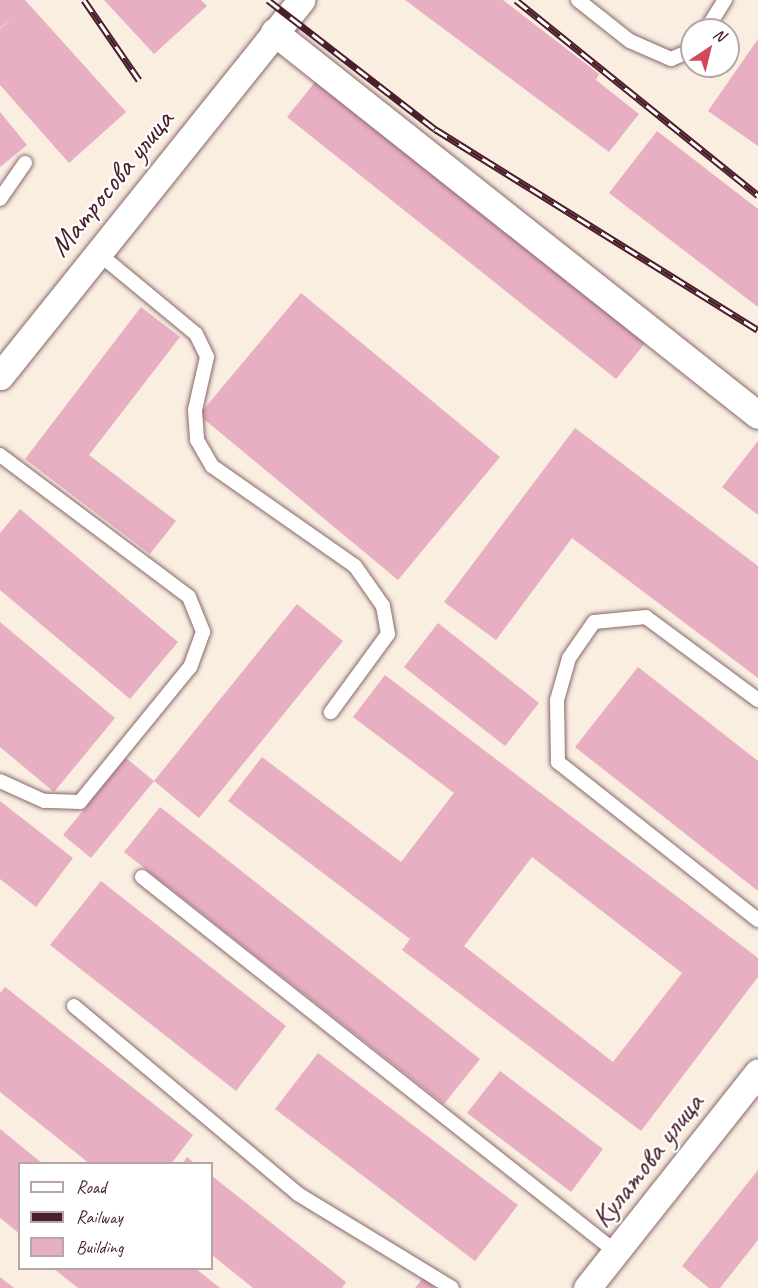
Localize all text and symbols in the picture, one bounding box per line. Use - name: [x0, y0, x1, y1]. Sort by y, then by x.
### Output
- north arrow: [680, 18, 740, 78]
- text: N: [709, 24, 729, 46]
- street label: Матросова улица: [40, 101, 182, 265]
- street label: Кулатова улица: [583, 1085, 711, 1235]
- legend: [18, 1162, 213, 1270]
- text: Road: [76, 1176, 106, 1198]
- text: Railway: [76, 1206, 123, 1228]
- text: Building: [76, 1236, 123, 1258]

